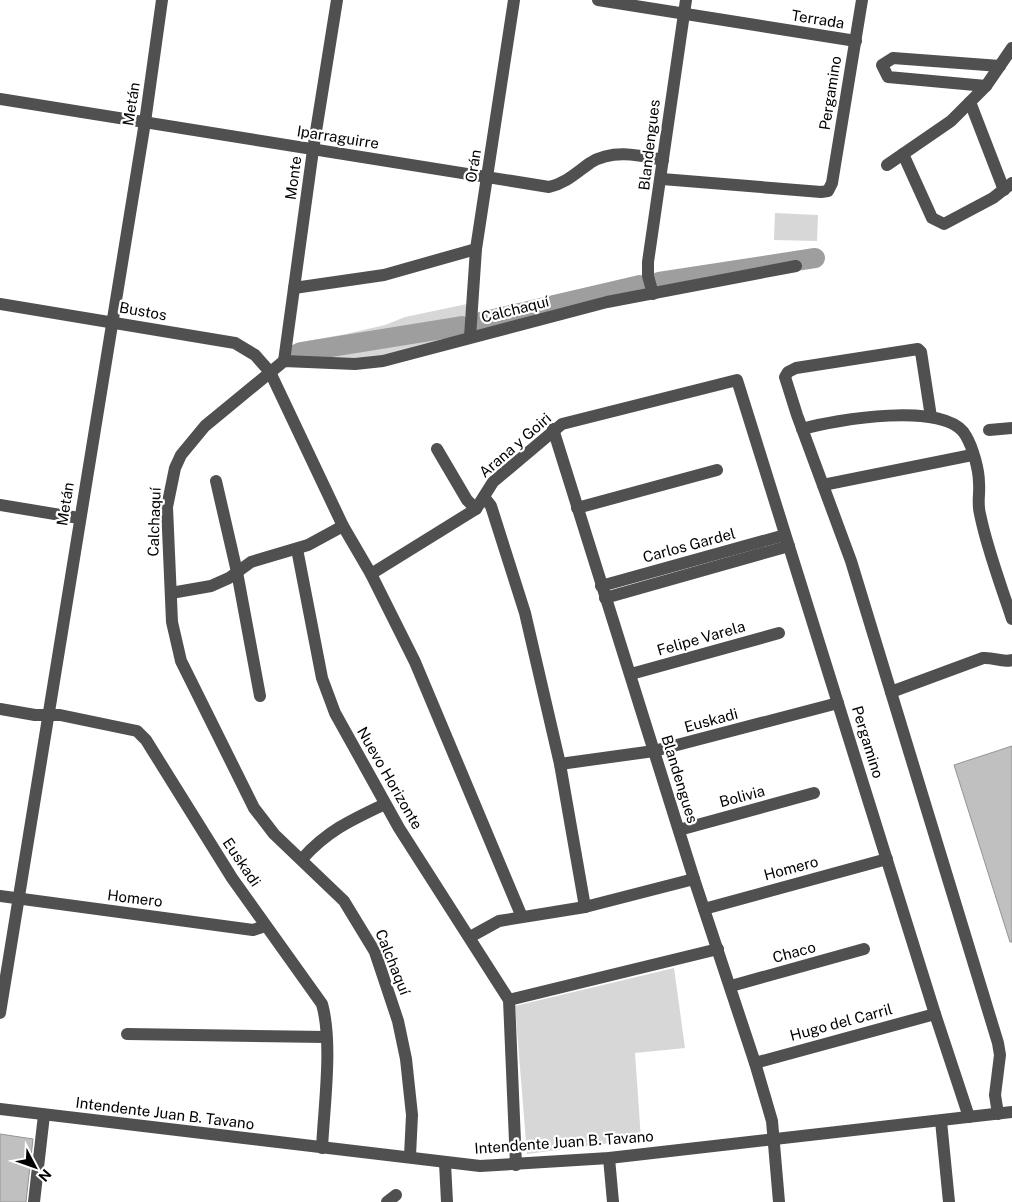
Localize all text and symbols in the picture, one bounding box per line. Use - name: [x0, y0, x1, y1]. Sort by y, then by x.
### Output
- street label: Terrada: [790, 6, 846, 32]
- street label: Pergamino: [816, 55, 844, 131]
- street label: Metán: [119, 81, 143, 127]
- street label: Blandengues: [635, 99, 663, 191]
- street label: Iparraguirre: [296, 122, 380, 152]
- street label: Orán: [462, 148, 484, 184]
- street label: Monte: [282, 155, 304, 201]
- street label: Calchaquí: [479, 292, 551, 326]
- street label: Bustos: [118, 298, 168, 324]
- street label: Arana y Goiri: [476, 409, 554, 481]
- street label: Metán: [53, 481, 77, 527]
- street label: Calchaquí: [144, 487, 164, 557]
- street label: Carlos Gardel: [641, 524, 737, 566]
- street label: Felipe Varela: [655, 617, 747, 659]
- street label: Pergamino: [849, 704, 887, 780]
- street label: Euskadi: [682, 705, 740, 735]
- street label: Nuevo Horizonte: [354, 724, 426, 832]
- street label: Blandengues: [659, 733, 701, 825]
- street label: Bolivia: [717, 782, 767, 810]
- street label: Euskadi: [220, 835, 264, 889]
- street label: Homero: [762, 853, 820, 883]
- street label: Homero: [106, 886, 164, 910]
- street label: Calchaquí: [372, 927, 414, 998]
- street label: Chaco: [771, 938, 817, 966]
- street label: Hugo del Carril: [788, 1000, 894, 1044]
- street label: Intendente Juan B. Tavano: [75, 1094, 255, 1132]
- street label: Intendente Juan B. Tavano: [474, 1127, 654, 1157]
- north arrow: [10, 1142, 60, 1192]
- text: N: [35, 1166, 54, 1185]

